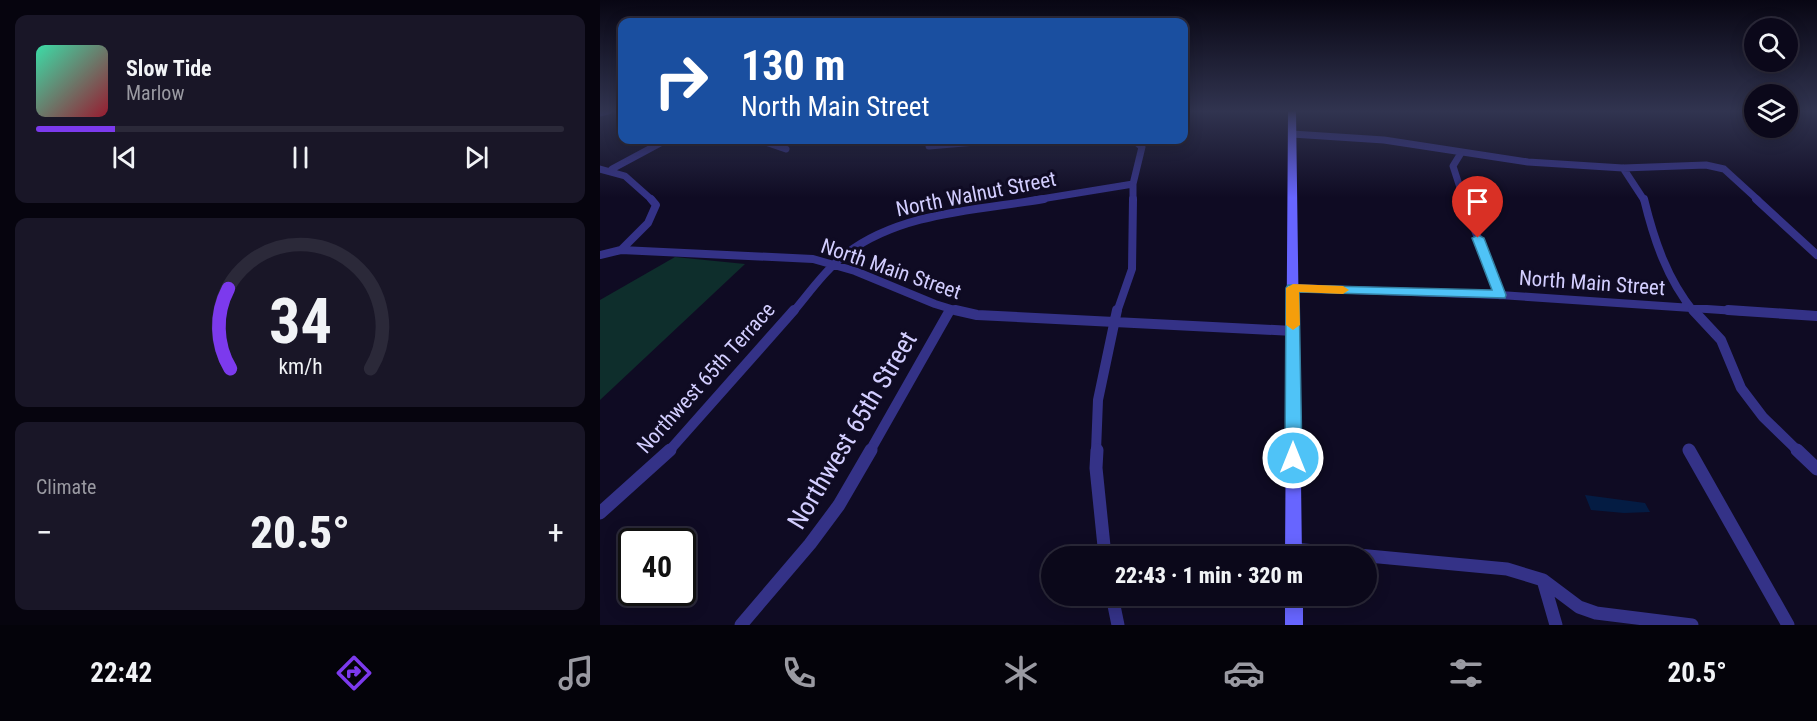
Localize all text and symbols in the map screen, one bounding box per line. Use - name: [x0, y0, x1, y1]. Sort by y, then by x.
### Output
- map controls: [1744, 18, 1798, 138]
- button: search: [1744, 18, 1798, 72]
- text: 130 m: [741, 41, 846, 90]
- icon: right: [642, 42, 720, 120]
- text: Slow Tide: [126, 56, 212, 81]
- text: Marlow: [126, 81, 184, 105]
- button: layers: [1744, 84, 1798, 138]
- text: North Main Street: [741, 91, 929, 123]
- icon: previous: [108, 141, 141, 174]
- icon: pause: [284, 141, 317, 174]
- icon: next: [460, 141, 493, 174]
- street label: North Walnut Street: [894, 167, 1058, 221]
- pin: [1452, 176, 1503, 238]
- icon: arrive: [1461, 185, 1494, 218]
- street label: North Main Street: [818, 234, 964, 304]
- street label: North Main Street: [1518, 266, 1666, 300]
- text: 34: [268, 286, 332, 359]
- street label: Northwest 65th Terrace: [632, 298, 780, 458]
- street label: Northwest 65th Street: [781, 326, 923, 534]
- text: km/h: [278, 355, 322, 380]
- position arrow: [1261, 426, 1325, 490]
- text: Climate: [36, 475, 96, 499]
- text: 20.5°: [250, 506, 350, 559]
- text: −: [36, 513, 53, 552]
- text: +: [548, 513, 564, 552]
- speed limit sign: 40: [618, 528, 696, 606]
- text: 22:43 · 1 min · 320 m: [1115, 563, 1303, 588]
- icon: directions: [333, 652, 375, 694]
- icon: music: [555, 652, 597, 694]
- icon: phone: [778, 652, 820, 694]
- icon: climate: [1000, 652, 1042, 694]
- icon: car: [1223, 652, 1265, 694]
- icon: filters: [1445, 652, 1487, 694]
- text: 22:42: [90, 657, 152, 689]
- text: 20.5°: [1667, 657, 1727, 689]

